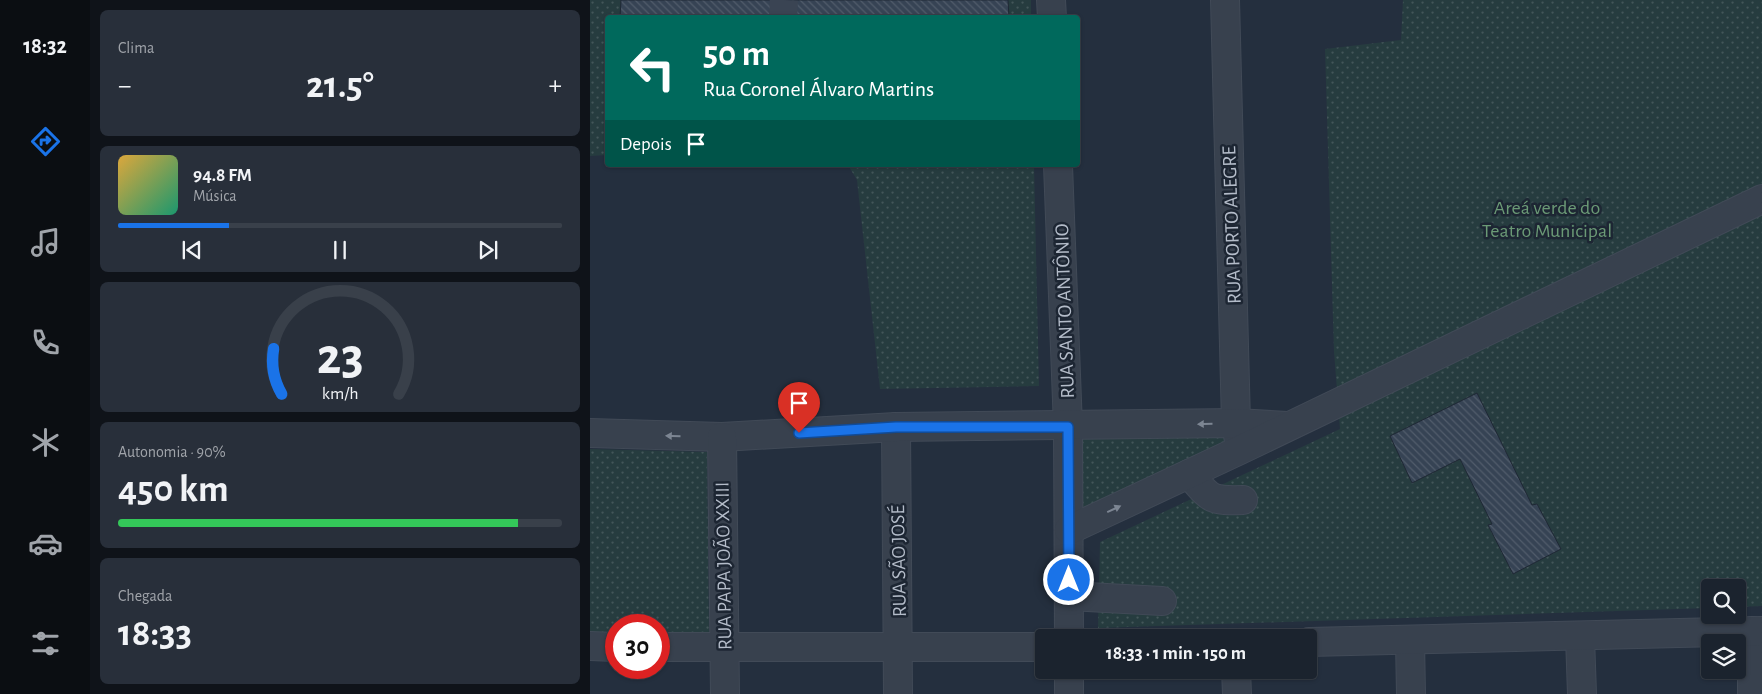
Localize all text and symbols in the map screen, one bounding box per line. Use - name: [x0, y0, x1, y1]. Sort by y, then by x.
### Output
- text: 18:32: [23, 35, 67, 57]
- icon: left: [620, 35, 685, 100]
- text: 50 m: [703, 37, 770, 72]
- text: Clima: [118, 40, 154, 56]
- text: 21.5°: [306, 67, 374, 105]
- text: −: [118, 72, 131, 100]
- text: +: [549, 72, 562, 100]
- text: Rua Coronel Álvaro Martins: [703, 78, 934, 100]
- icon: directions: [28, 124, 63, 159]
- icon: arrive: [682, 130, 710, 158]
- text: Depois: [620, 135, 672, 154]
- street label: RUA PORTO ALEGRE: [1219, 145, 1245, 304]
- text: 94.8 FM: [193, 166, 252, 185]
- text: Música: [193, 188, 237, 204]
- park label: Areá verde do Teatro Municipal: [1482, 198, 1612, 241]
- street label: RUA SANTO ANTÔNIO: [1051, 223, 1078, 399]
- icon: music: [28, 225, 63, 260]
- icon: previous: [178, 236, 206, 264]
- icon: pause: [326, 236, 354, 264]
- icon: next: [474, 236, 502, 264]
- icon: phone: [28, 325, 63, 360]
- text: 23: [317, 331, 363, 383]
- pin: [778, 382, 820, 433]
- text: km/h: [322, 385, 358, 403]
- icon: arrive: [785, 389, 813, 417]
- one-way arrow: [1197, 420, 1213, 428]
- icon: climate: [28, 425, 63, 460]
- one-way arrow: [665, 432, 681, 440]
- text: Autonomia · 90%: [118, 444, 226, 460]
- text: 450 km: [118, 471, 229, 509]
- street label: RUA PAPA JOÃO XXIII: [712, 482, 735, 650]
- street label: RUA SÃO JOSÉ: [887, 504, 910, 617]
- one-way arrow: [1107, 505, 1121, 513]
- icon: car: [28, 526, 63, 561]
- position arrow: [1042, 553, 1094, 605]
- map controls: [1701, 579, 1746, 679]
- button: search: [1701, 579, 1746, 624]
- text: Chegada: [118, 588, 173, 604]
- speed limit sign: 30: [605, 614, 670, 679]
- text: 18:33: [118, 615, 192, 653]
- icon: filters: [28, 626, 63, 661]
- button: layers: [1701, 634, 1746, 679]
- text: 18:33 · 1 min · 150 m: [1106, 644, 1246, 663]

